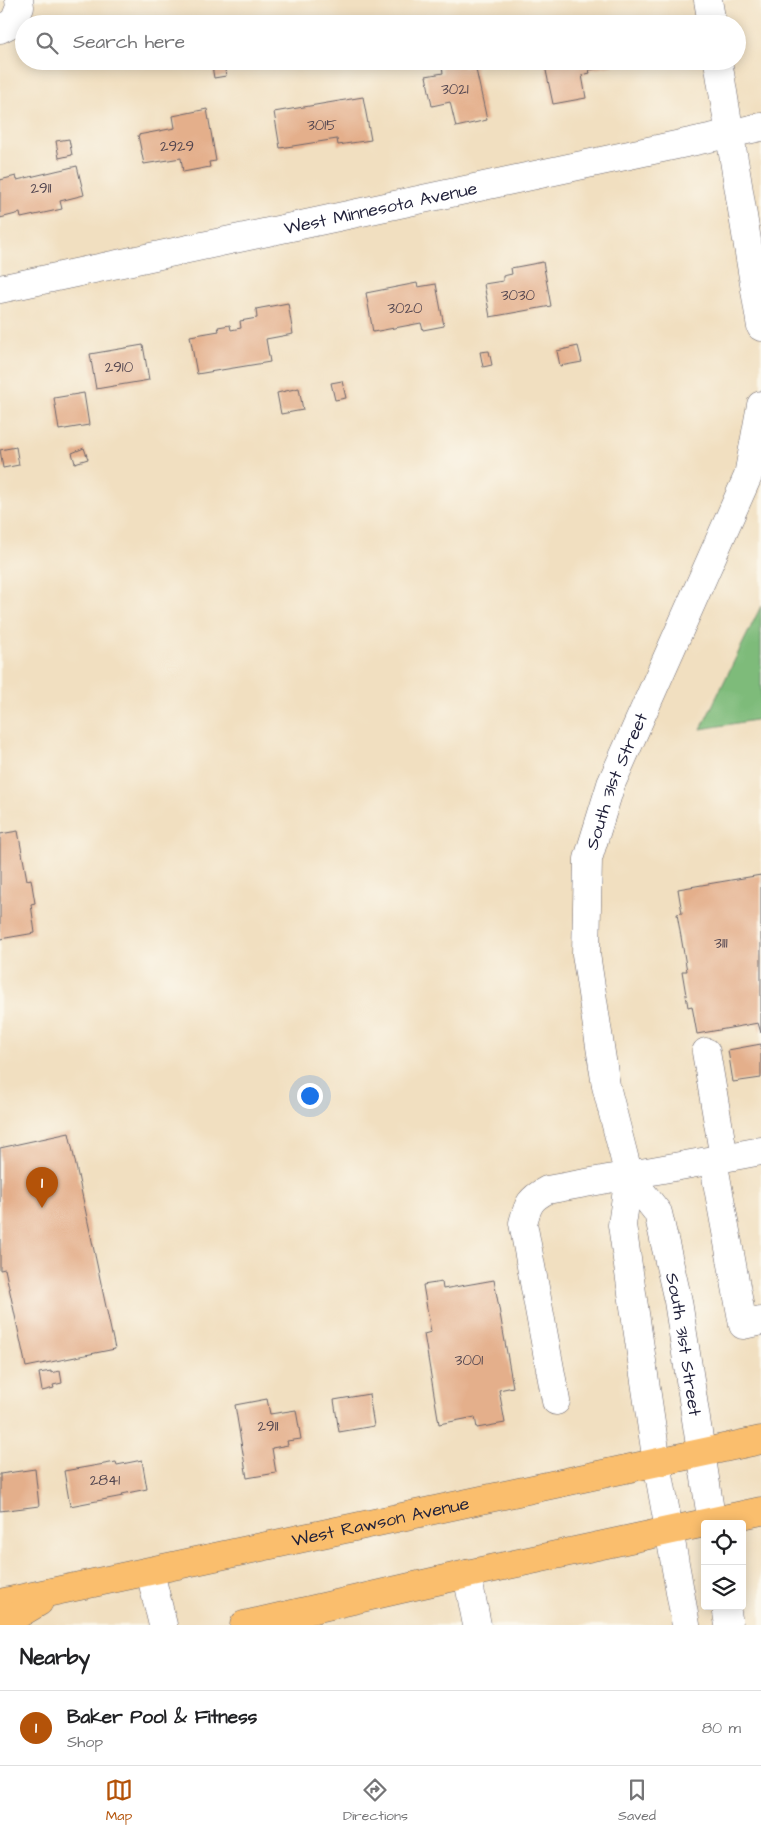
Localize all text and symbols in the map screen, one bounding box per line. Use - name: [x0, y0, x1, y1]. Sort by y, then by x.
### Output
- search box: [15, 15, 746, 70]
- icon: search: [33, 29, 61, 57]
- text: Search here: [73, 29, 185, 56]
- house number: 3021: [441, 79, 469, 100]
- house number: 3015: [307, 115, 337, 136]
- house number: 2929: [160, 136, 194, 157]
- street label: West Minnesota Avenue: [282, 175, 480, 241]
- house number: 2911: [31, 178, 52, 199]
- house number: 3030: [501, 285, 536, 306]
- house number: 3020: [387, 298, 423, 319]
- house number: 2910: [105, 357, 134, 378]
- street label: South 31st Street: [579, 708, 654, 853]
- house number: 3111: [714, 933, 728, 954]
- your location: [297, 1083, 323, 1109]
- pin: 1: [26, 1167, 58, 1208]
- street label: South 31st Street: [659, 1270, 708, 1418]
- house number: 3001: [455, 1350, 483, 1371]
- house number: 2911: [258, 1416, 279, 1437]
- house number: 2841: [90, 1470, 120, 1491]
- street label: West Rawson Avenue: [289, 1490, 472, 1553]
- map controls: [701, 1520, 746, 1610]
- button: locate: [701, 1520, 746, 1565]
- button: layers: [701, 1565, 746, 1610]
- text: Nearby: [20, 1643, 90, 1672]
- text: Baker Pool & Fitness: [67, 1704, 257, 1731]
- text: 1: [35, 1717, 37, 1739]
- text: 80 m: [702, 1717, 741, 1739]
- text: Shop: [67, 1731, 103, 1753]
- tab: Map: [105, 1776, 133, 1826]
- tab: Directions: [343, 1776, 408, 1826]
- tab: Saved: [618, 1776, 656, 1826]

